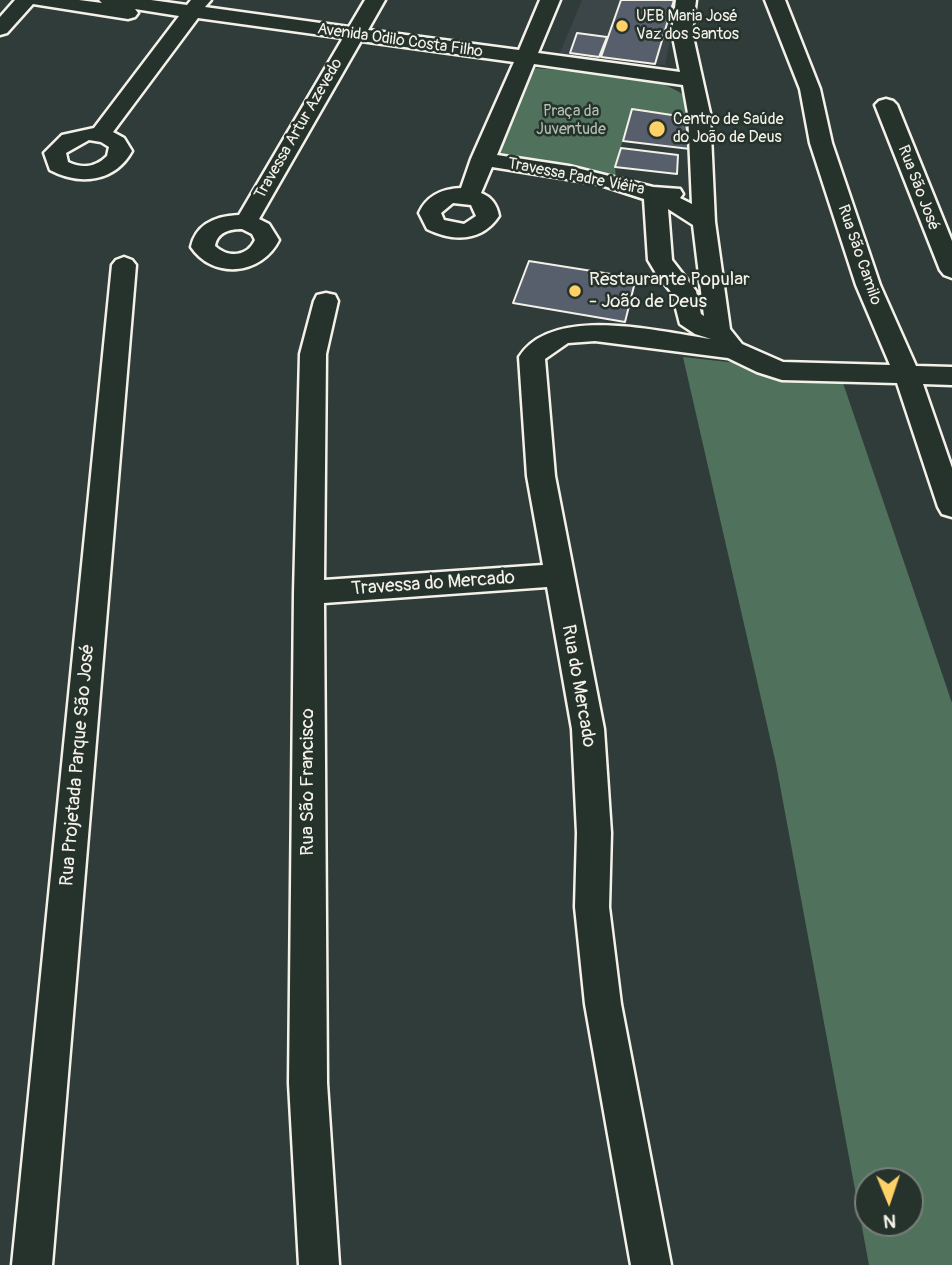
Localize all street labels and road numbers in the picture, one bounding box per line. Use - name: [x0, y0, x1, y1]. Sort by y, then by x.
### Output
- street label: Avenida Odilo Costa Filho: [316, 20, 484, 62]
- street label: Travessa Artur Azevedo: [251, 55, 347, 203]
- street label: Rua São José: [893, 143, 943, 233]
- street label: Travessa Padre Viêira: [506, 154, 646, 200]
- street label: Rua São Camilo: [833, 202, 885, 308]
- street label: Travessa do Mercado: [350, 567, 516, 601]
- street label: Rua do Mercado: [556, 623, 600, 749]
- street label: Rua Projetada Parque São José: [56, 643, 100, 887]
- street label: Rua São Francisco: [297, 708, 319, 856]

